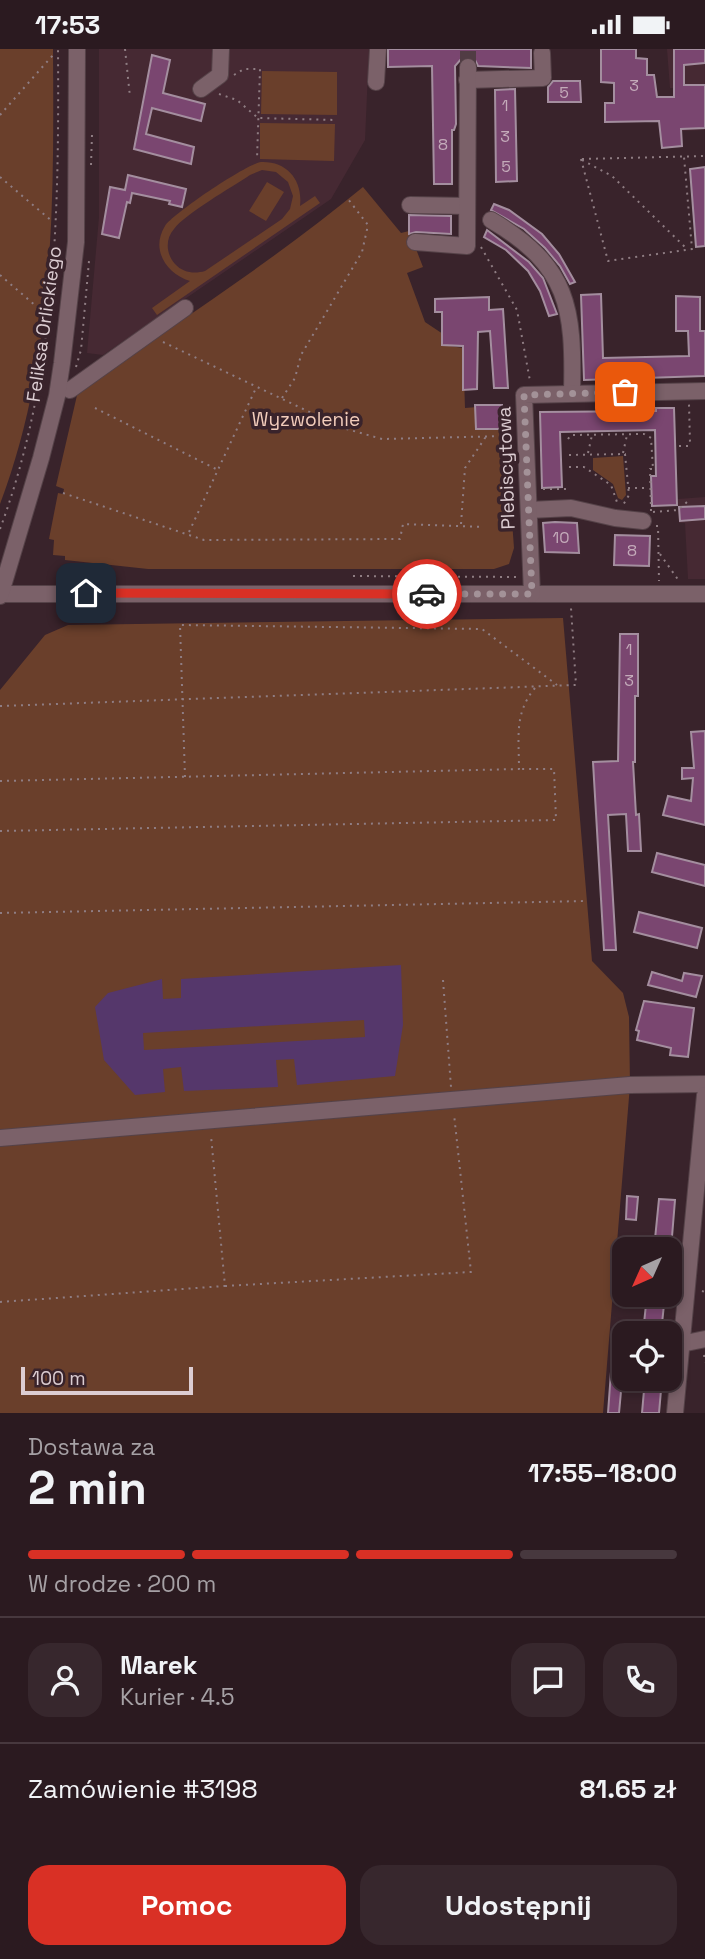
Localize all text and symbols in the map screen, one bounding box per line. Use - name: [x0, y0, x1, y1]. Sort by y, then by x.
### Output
- text: 17:53: [35, 8, 100, 42]
- house number: 3: [629, 75, 639, 96]
- house number: 5: [559, 82, 569, 103]
- house number: 1: [502, 95, 508, 116]
- house number: 3: [500, 126, 510, 147]
- house number: 8: [438, 134, 448, 155]
- house number: 5: [501, 156, 511, 177]
- street label: Feliksa Orlickiego: [21, 245, 67, 403]
- pin: [595, 362, 655, 422]
- icon: bag: [606, 373, 644, 411]
- street label: Plebiscytowa: [491, 406, 521, 530]
- park label: Wyzwolenie: [252, 407, 360, 432]
- house number: 10: [553, 527, 569, 548]
- house number: 8: [627, 540, 637, 561]
- courier: [392, 559, 462, 629]
- pin: [56, 563, 116, 623]
- icon: home: [67, 574, 105, 612]
- icon: car: [408, 575, 446, 613]
- house number: 1: [626, 639, 632, 660]
- house number: 3: [624, 670, 634, 691]
- north arrow: [612, 1237, 682, 1307]
- map controls: [612, 1237, 682, 1391]
- button: locate: [612, 1321, 682, 1391]
- scale bar: [21, 1364, 192, 1396]
- text: 100 m: [32, 1366, 86, 1391]
- text: Dostawa za: [28, 1432, 155, 1462]
- text: 17:55–18:00: [528, 1456, 677, 1490]
- text: 2 min: [28, 1459, 147, 1517]
- text: W drodze · 200 m: [28, 1569, 216, 1599]
- button: person: [28, 1643, 102, 1717]
- button: chat: [511, 1643, 585, 1717]
- button: phone: [603, 1643, 677, 1717]
- text: Marek: [120, 1648, 197, 1682]
- text: Kurier · 4.5: [120, 1682, 235, 1712]
- text: Zamówienie #3198: [28, 1772, 258, 1806]
- text: 81.65 zł: [580, 1772, 677, 1806]
- button: Pomoc: [28, 1865, 346, 1945]
- button: Udostępnij: [360, 1865, 677, 1945]

